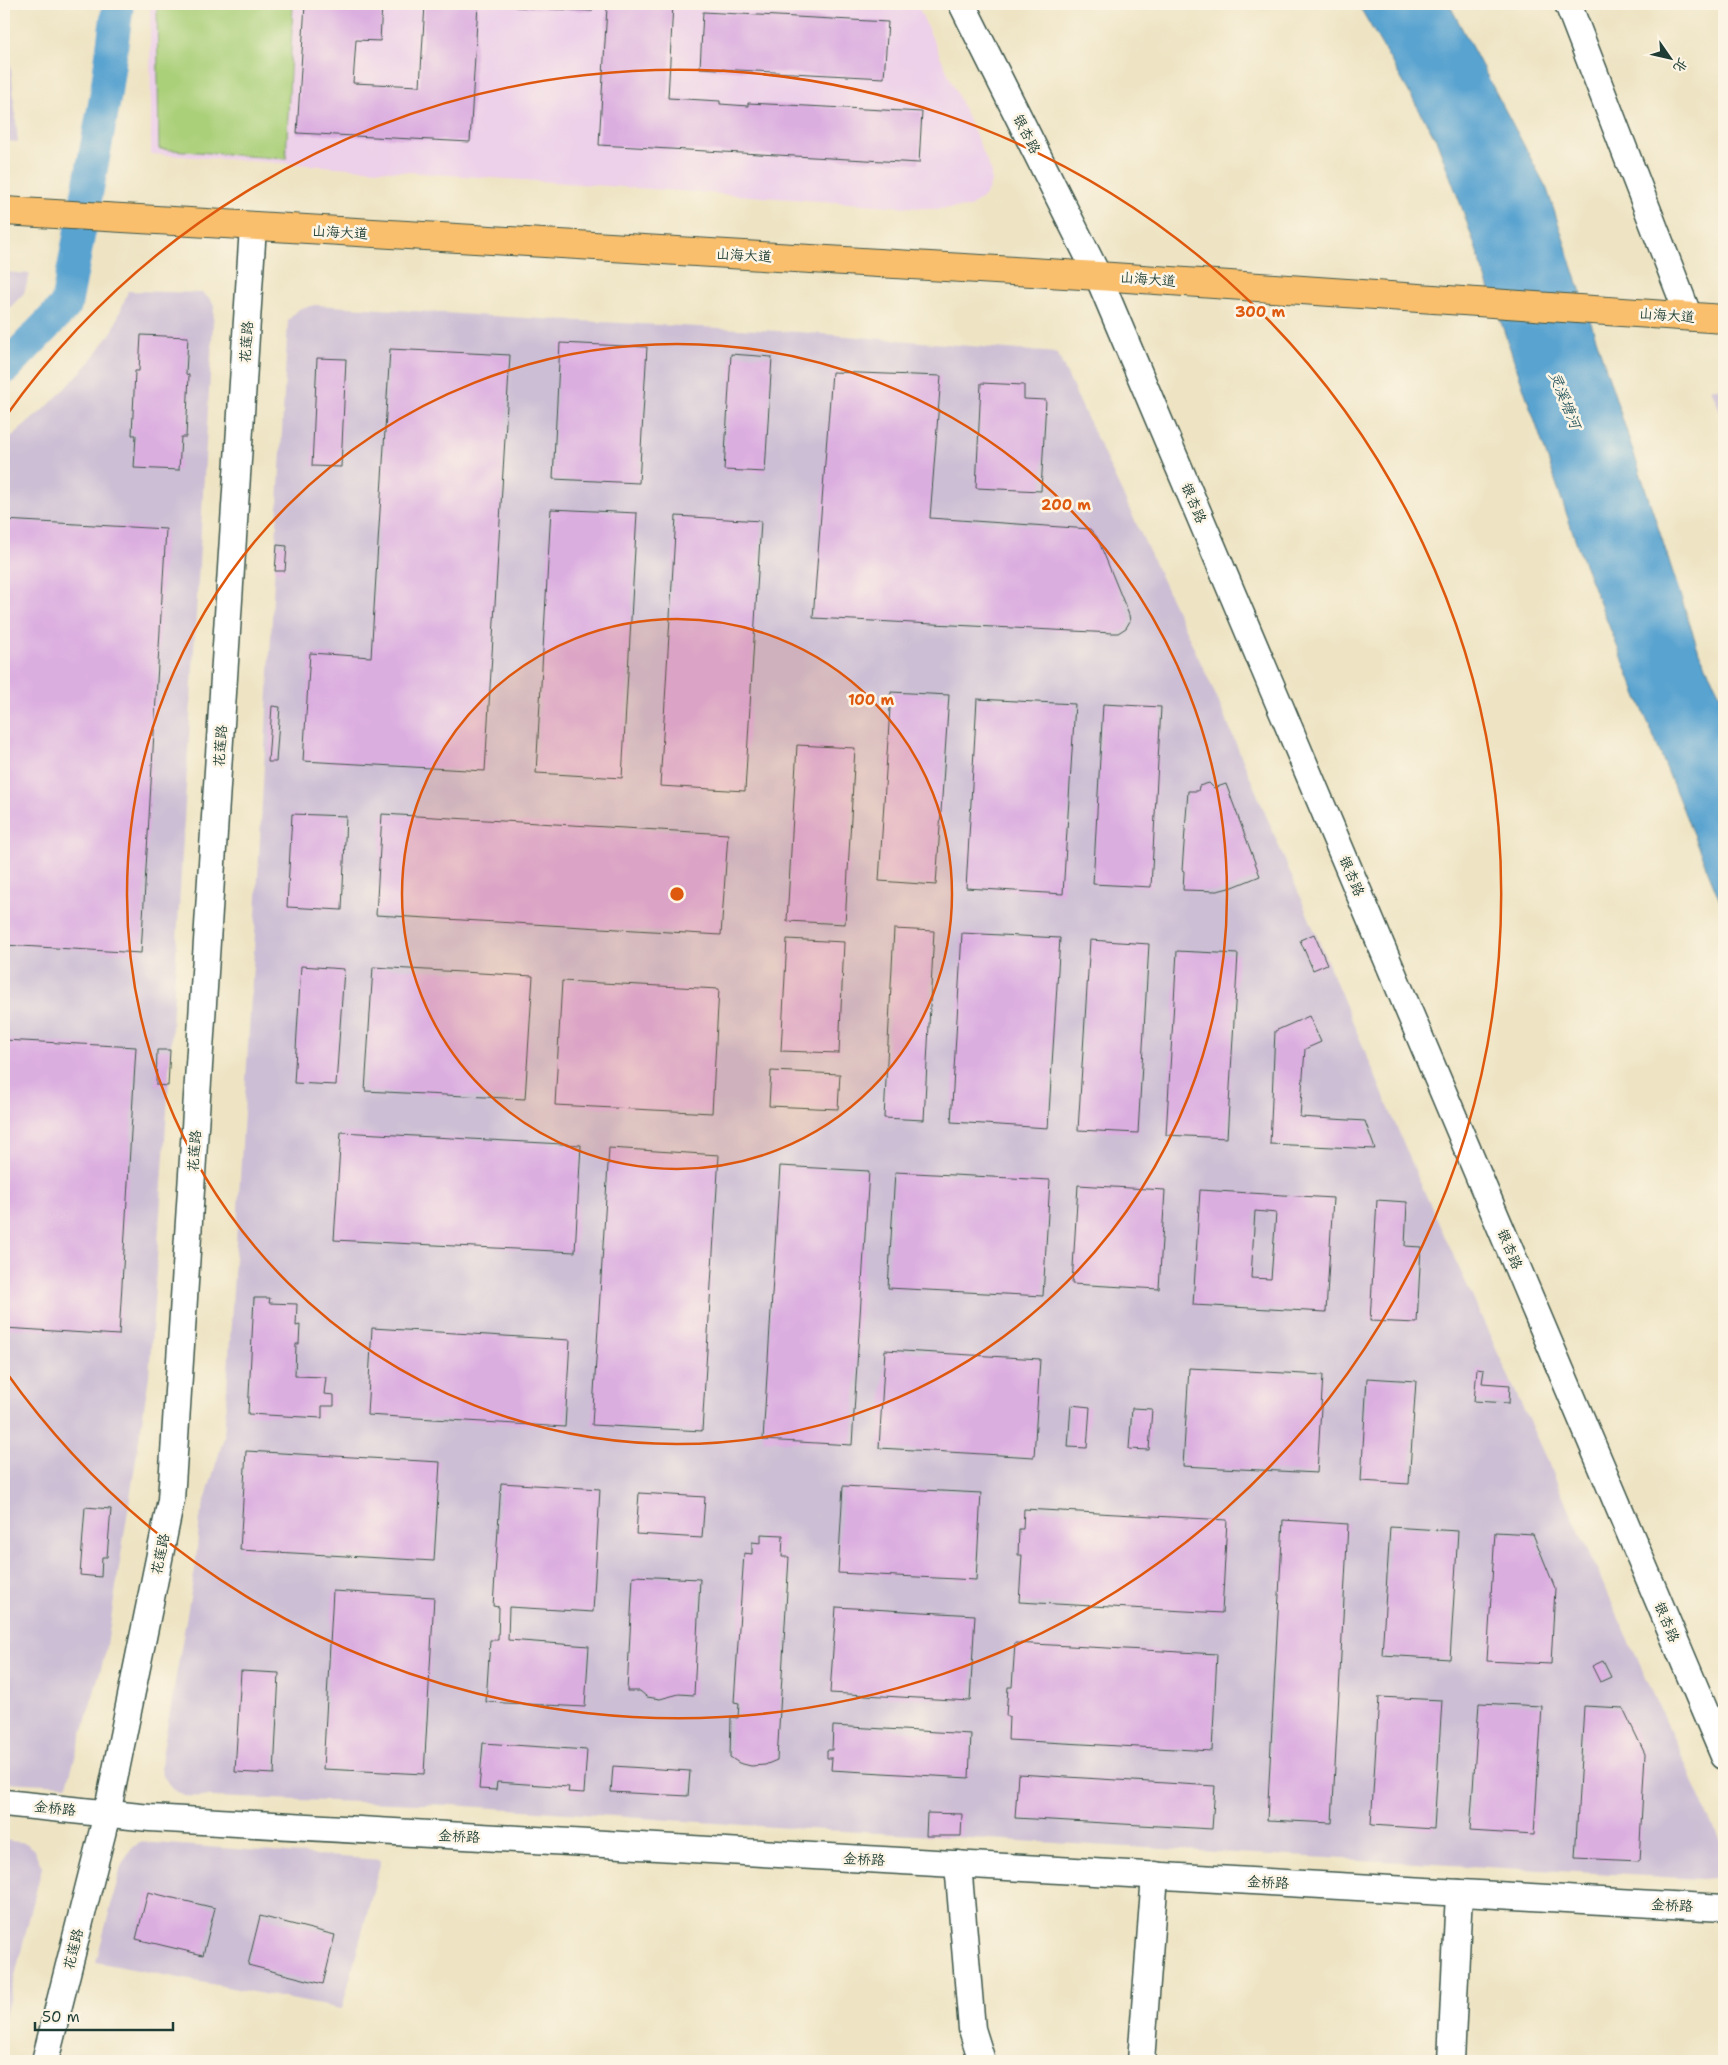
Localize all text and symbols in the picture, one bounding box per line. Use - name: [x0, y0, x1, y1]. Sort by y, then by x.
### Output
- north arrow: [1646, 32, 1696, 82]
- text: 北: [1669, 54, 1692, 76]
- street label: 银杏路: [1009, 111, 1045, 157]
- street label: 山海大道: [312, 222, 368, 242]
- street label: 山海大道: [716, 245, 772, 265]
- street label: 山海大道: [1119, 268, 1177, 290]
- text: 300 m: [1235, 302, 1285, 322]
- street label: 山海大道: [1638, 304, 1696, 326]
- street label: 花莲路: [236, 320, 256, 364]
- water label: 灵溪塘河: [1544, 368, 1587, 434]
- street label: 银杏路: [1178, 480, 1210, 526]
- text: 200 m: [1041, 495, 1091, 515]
- text: 100 m: [848, 690, 894, 710]
- street label: 花莲路: [210, 724, 230, 768]
- street label: 银杏路: [1336, 853, 1368, 899]
- centre of rings: [668, 885, 686, 903]
- street label: 花莲路: [184, 1129, 204, 1173]
- street label: 银杏路: [1494, 1226, 1526, 1272]
- street label: 花莲路: [147, 1532, 173, 1576]
- street label: 银杏路: [1651, 1599, 1683, 1645]
- street label: 金桥路: [33, 1797, 77, 1819]
- street label: 金桥路: [438, 1826, 480, 1846]
- street label: 金桥路: [843, 1849, 885, 1869]
- street label: 金桥路: [1247, 1872, 1289, 1892]
- street label: 金桥路: [1651, 1895, 1693, 1915]
- street label: 花莲路: [59, 1926, 87, 1972]
- scale bar: [35, 2000, 172, 2032]
- text: 50 m: [42, 2007, 80, 2027]

